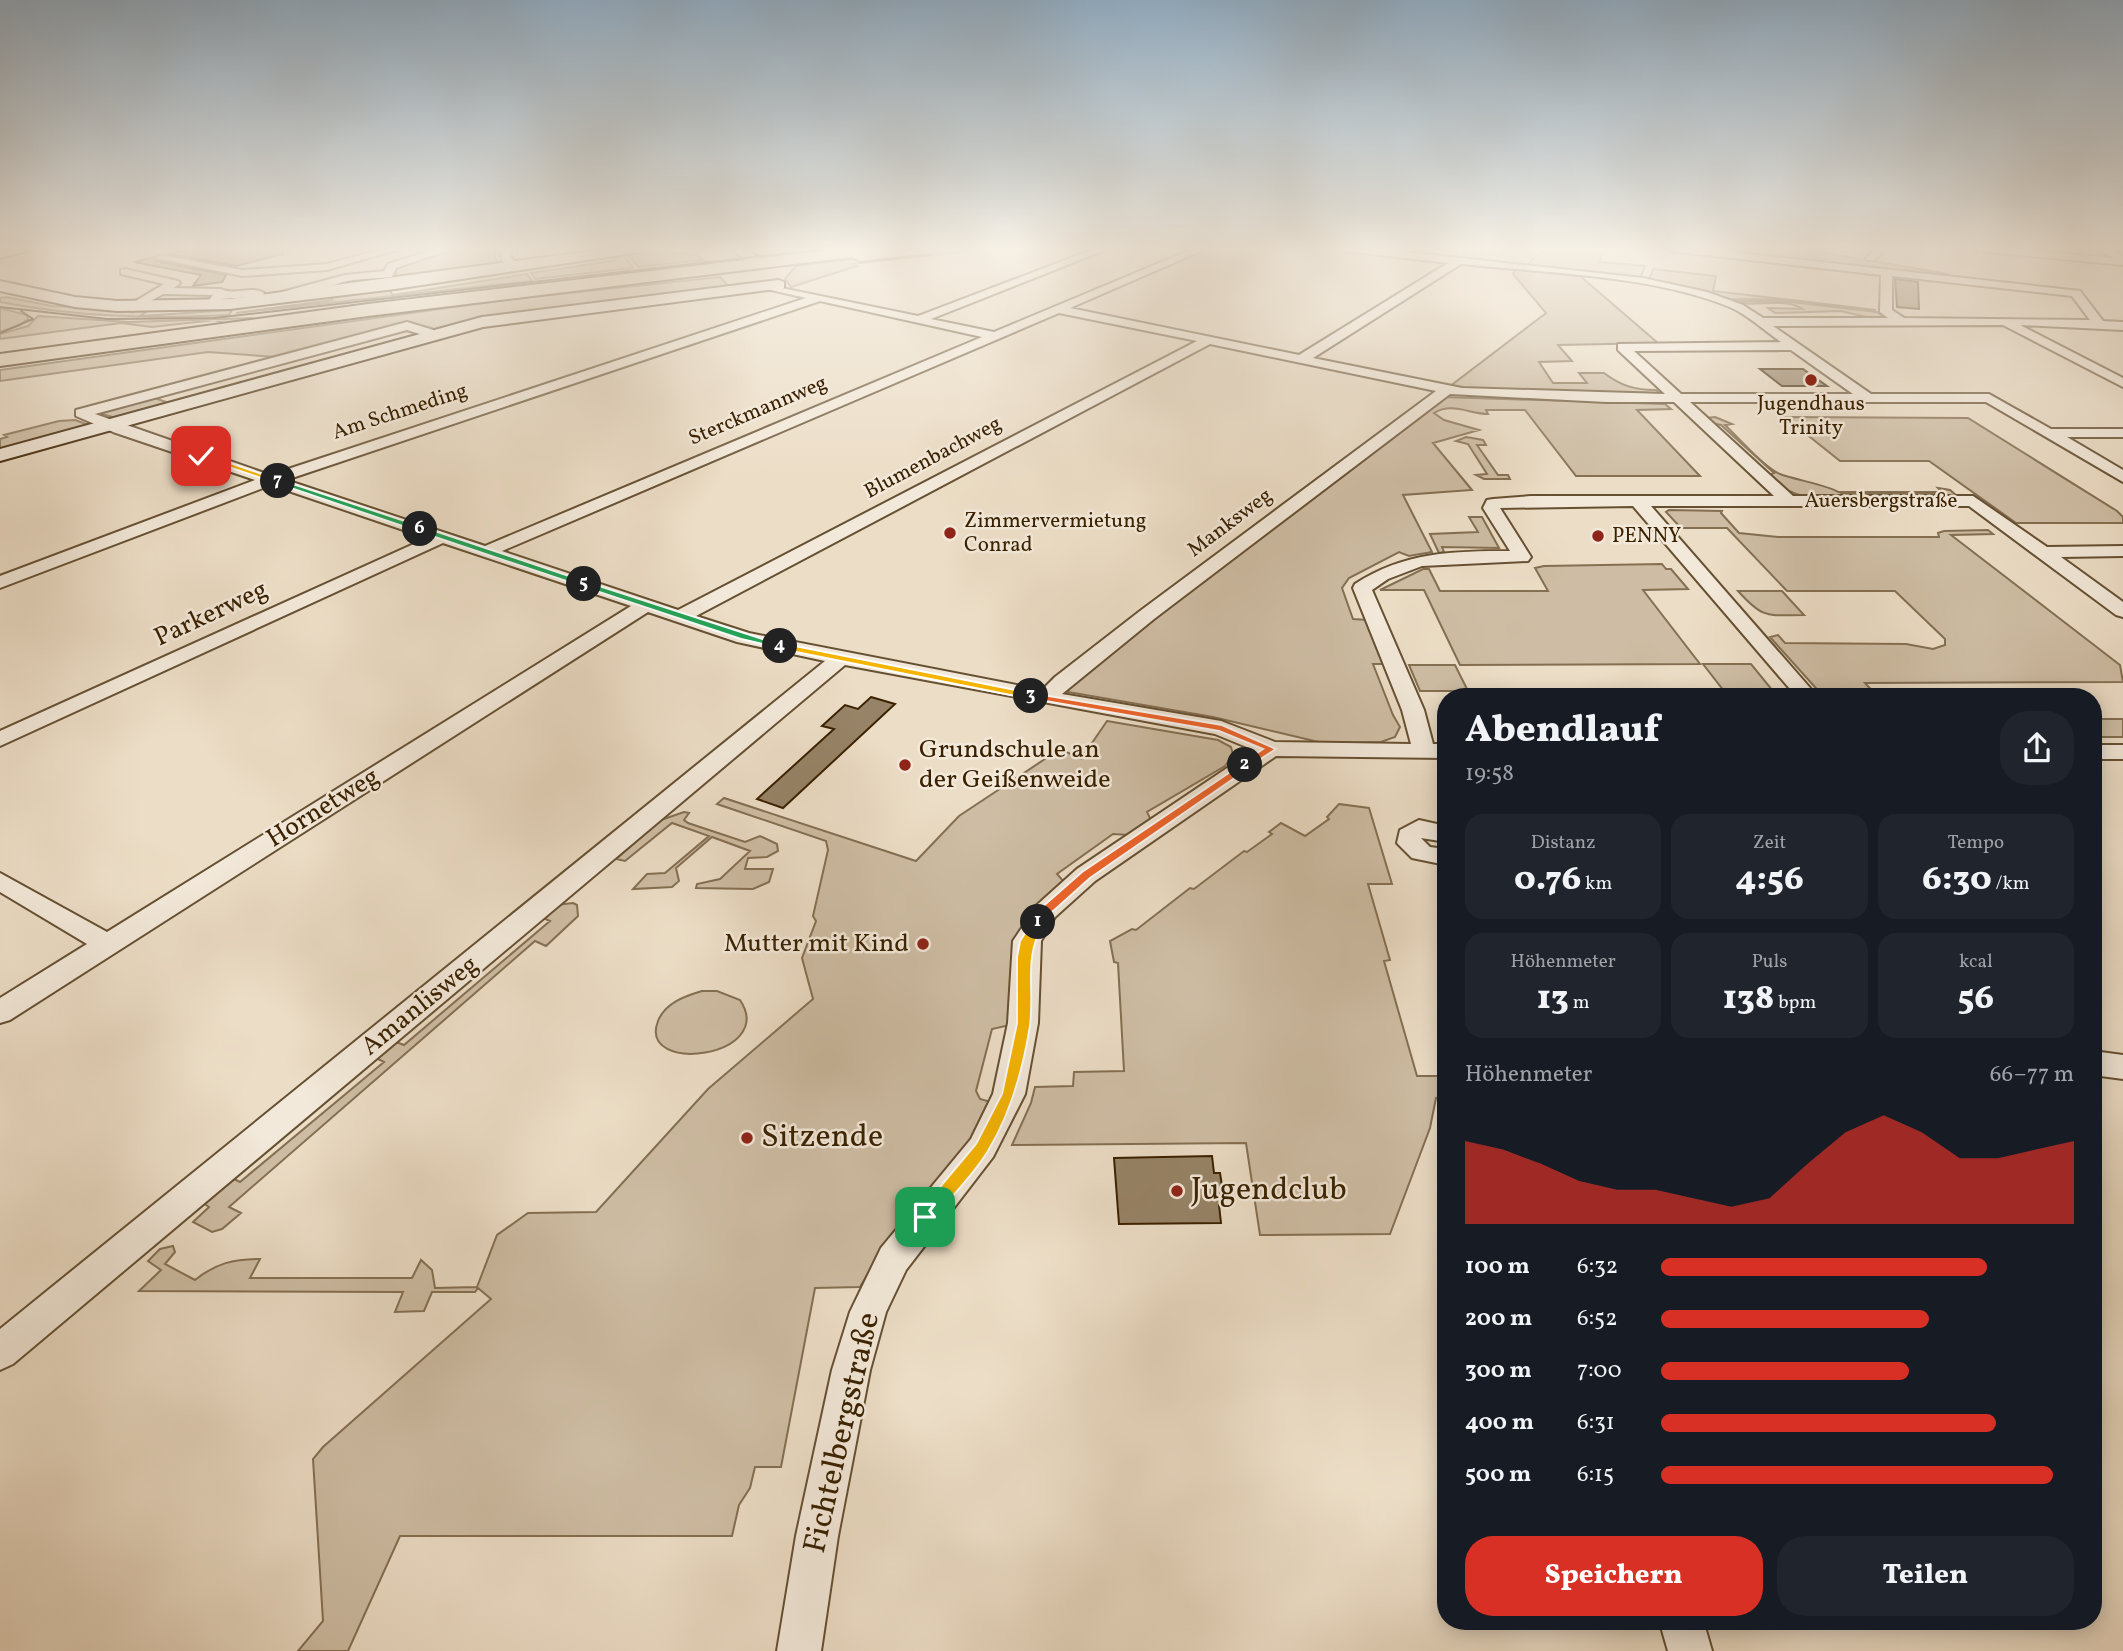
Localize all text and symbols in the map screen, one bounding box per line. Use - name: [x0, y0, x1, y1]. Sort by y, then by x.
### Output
- street label: Sterckmannweg: [684, 369, 832, 453]
- marker: Jugendhaus Trinity: [1803, 372, 1819, 388]
- street label: Am Schmeding: [329, 376, 471, 448]
- place label: Jugendhaus Trinity: [1757, 390, 1865, 443]
- street label: Blumenbachweg: [859, 410, 1007, 506]
- pin: [171, 426, 231, 486]
- icon: check: [182, 437, 220, 475]
- pin: 7: [260, 463, 296, 498]
- text: 7: [273, 467, 282, 493]
- street label: Manksweg: [1182, 482, 1278, 564]
- street label: Auersbergstraße: [1804, 487, 1958, 516]
- place label: Zimmervermietung Conrad: [964, 507, 1146, 560]
- pin: 6: [402, 512, 438, 546]
- text: 6: [414, 515, 425, 541]
- place label: PENNY: [1612, 522, 1681, 551]
- marker: Zimmervermietung Conrad: [942, 525, 958, 541]
- marker: PENNY: [1590, 528, 1606, 544]
- pin: 5: [566, 566, 602, 602]
- text: 5: [579, 570, 588, 596]
- street label: Parkerweg: [148, 572, 274, 656]
- pin: 4: [762, 628, 798, 664]
- text: 4: [774, 632, 785, 658]
- pin: 3: [1014, 678, 1048, 714]
- text: 3: [1026, 682, 1035, 708]
- text: Abendlauf: [1465, 705, 1659, 758]
- button: share: [2000, 711, 2074, 785]
- place label: Grundschule an der Geißenweide: [919, 732, 1111, 798]
- pin: 2: [1228, 748, 1262, 782]
- text: 2: [1240, 751, 1249, 777]
- marker: Grundschule an der Geißenweide: [897, 757, 913, 773]
- text: 19:58: [1465, 758, 1514, 790]
- street label: Hornetweg: [260, 759, 386, 857]
- text: Distanz: [1531, 830, 1596, 856]
- text: Zeit: [1753, 830, 1786, 856]
- text: Tempo: [1948, 830, 2004, 856]
- text: 0.76: [1514, 856, 1581, 904]
- text: 4:56: [1735, 856, 1804, 904]
- text: 6:30: [1922, 856, 1992, 904]
- text: km: [1581, 871, 1612, 897]
- text: /km: [1992, 871, 2030, 897]
- pin: 1: [1020, 904, 1056, 940]
- text: 1: [1034, 908, 1041, 934]
- place label: Mutter mit Kind: [724, 926, 909, 962]
- marker: Mutter mit Kind: [915, 936, 931, 952]
- street label: Amanlisweg: [354, 947, 486, 1065]
- text: Höhenmeter: [1511, 949, 1616, 975]
- text: Puls: [1752, 949, 1787, 975]
- text: kcal: [1959, 949, 1993, 975]
- text: 13: [1537, 975, 1569, 1023]
- text: 138: [1723, 975, 1774, 1023]
- text: 56: [1957, 975, 1994, 1023]
- text: m: [1569, 990, 1590, 1016]
- text: bpm: [1774, 990, 1816, 1016]
- text: Höhenmeter: [1465, 1059, 1592, 1091]
- text: 66–77 m: [1990, 1059, 2074, 1091]
- place label: Sitzende: [761, 1116, 883, 1160]
- marker: Sitzende: [739, 1130, 755, 1146]
- place label: Jugendclub: [1191, 1169, 1347, 1213]
- marker: Jugendclub: [1169, 1183, 1185, 1199]
- pin: [895, 1187, 955, 1247]
- icon: arrive: [906, 1198, 944, 1236]
- text: 100 m: [1465, 1251, 1530, 1283]
- text: 6:32: [1577, 1251, 1618, 1283]
- text: 200 m: [1465, 1303, 1532, 1335]
- text: 6:52: [1577, 1303, 1617, 1335]
- street label: Fichtelbergstraße: [794, 1308, 892, 1558]
- text: 300 m: [1465, 1355, 1532, 1387]
- text: 7:00: [1577, 1355, 1622, 1387]
- text: 400 m: [1465, 1407, 1534, 1439]
- text: 6:31: [1577, 1407, 1615, 1439]
- text: 500 m: [1465, 1459, 1531, 1491]
- text: 6:15: [1577, 1459, 1614, 1491]
- button: Speichern: [1465, 1536, 1763, 1616]
- button: Teilen: [1777, 1536, 2074, 1616]

